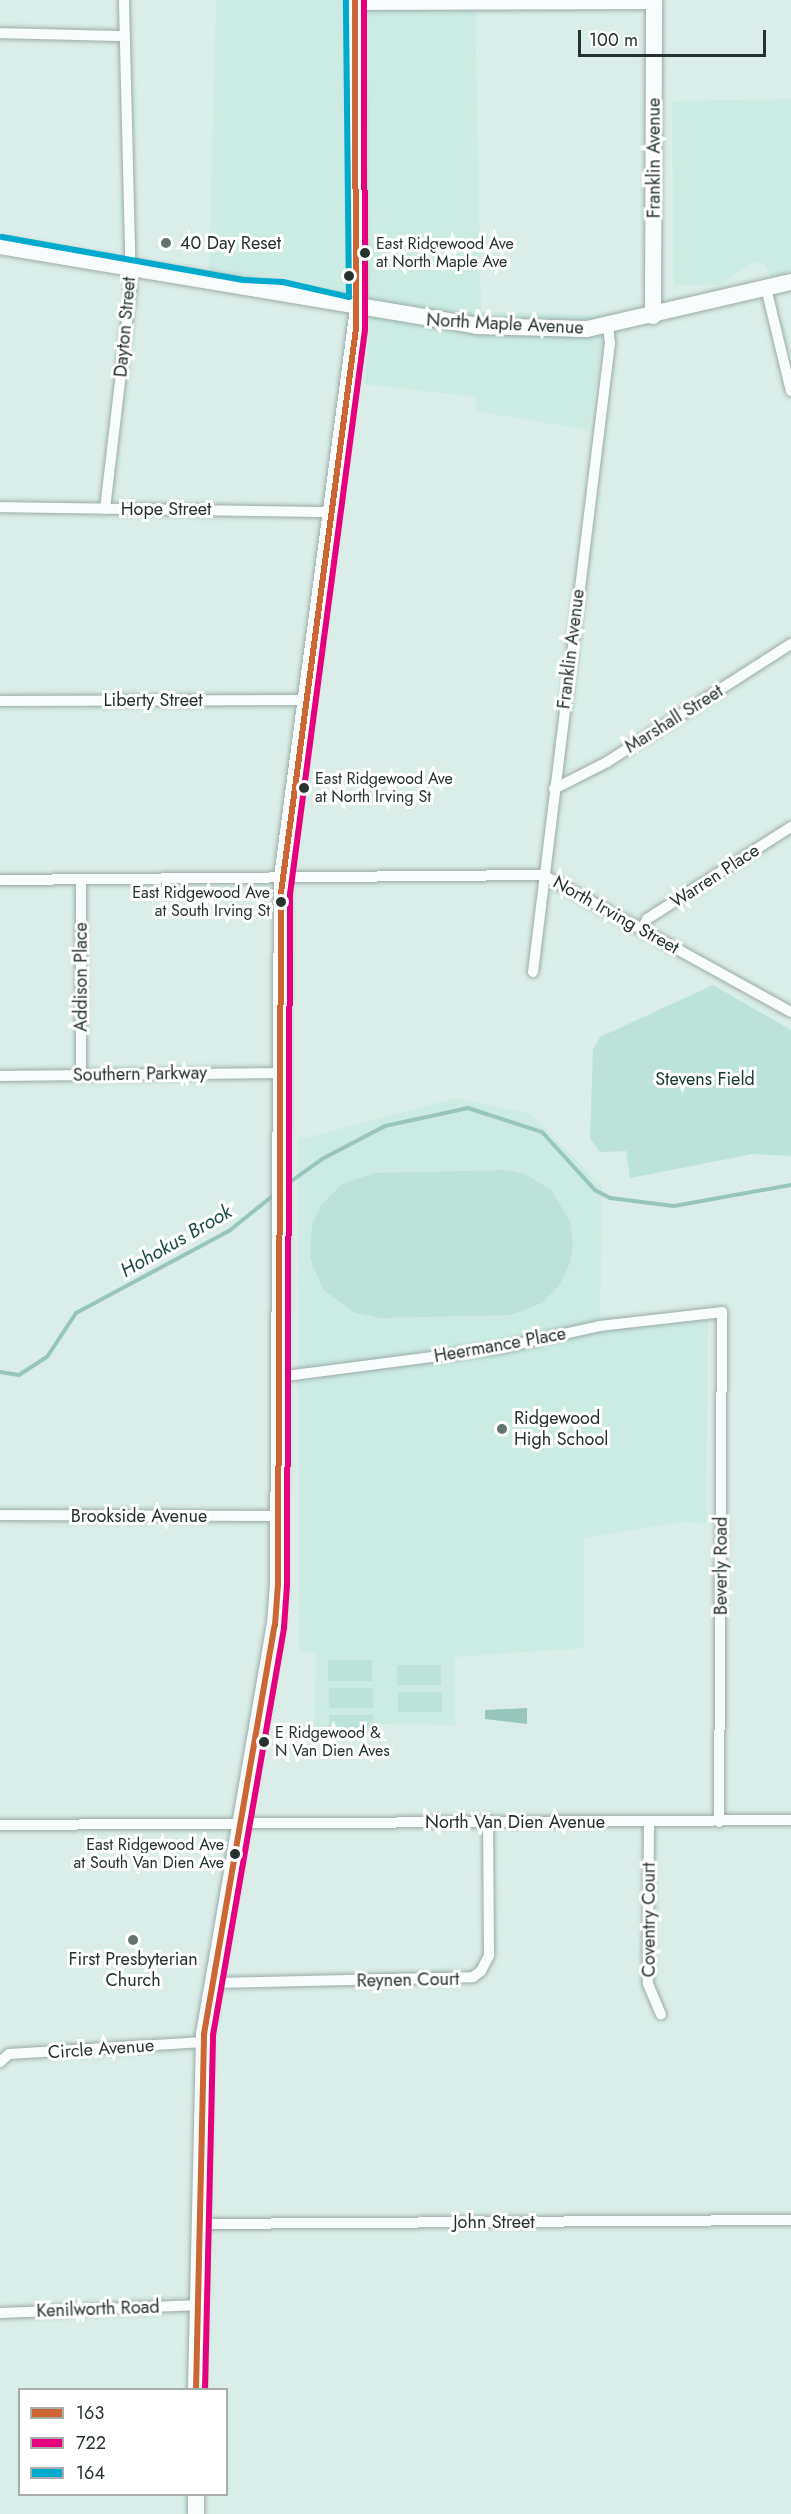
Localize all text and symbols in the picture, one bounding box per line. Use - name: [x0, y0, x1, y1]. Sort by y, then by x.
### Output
- scale bar: [581, 18, 768, 56]
- text: 100 m: [589, 27, 638, 53]
- street label: Franklin Avenue: [643, 98, 665, 218]
- place label: 40 Day Reset: [180, 232, 281, 254]
- marker: 40 Day Reset: [157, 234, 175, 252]
- place label: East Ridgewood Ave at North Maple Ave: [376, 234, 514, 272]
- marker: East Ridgewood Ave at North Maple Ave: [359, 247, 371, 259]
- unlabelled marker: [343, 270, 355, 282]
- street label: Dayton Street: [110, 276, 140, 378]
- street label: North Maple Avenue: [426, 309, 584, 339]
- street label: Hope Street: [121, 498, 211, 520]
- street label: Franklin Avenue: [553, 588, 589, 710]
- street label: Marshall Street: [621, 680, 727, 758]
- street label: Liberty Street: [103, 689, 203, 711]
- place label: East Ridgewood Ave at North Irving St: [315, 769, 453, 807]
- marker: East Ridgewood Ave at North Irving St: [298, 782, 310, 794]
- street label: Warren Place: [667, 839, 763, 913]
- street label: North Irving Street: [549, 871, 683, 959]
- place label: East Ridgewood Ave at South Irving St: [132, 883, 270, 921]
- marker: East Ridgewood Ave at South Irving St: [275, 896, 287, 908]
- street label: Addison Place: [70, 922, 92, 1032]
- street label: Southern Parkway: [73, 1062, 207, 1086]
- park label: Stevens Field: [655, 1068, 755, 1090]
- water label: Hohokus Brook: [116, 1199, 236, 1283]
- street label: Heermance Place: [432, 1323, 568, 1367]
- place label: Ridgewood High School: [514, 1408, 608, 1450]
- marker: Ridgewood High School: [495, 1422, 509, 1436]
- street label: Brookside Avenue: [71, 1505, 207, 1527]
- street label: Beverly Road: [710, 1517, 732, 1615]
- place label: E Ridgewood & N Van Dien Aves: [275, 1723, 390, 1761]
- marker: E Ridgewood & N Van Dien Aves: [258, 1736, 270, 1748]
- street label: North Van Dien Avenue: [425, 1811, 605, 1833]
- place label: East Ridgewood Ave at South Van Dien Ave: [74, 1835, 224, 1873]
- marker: East Ridgewood Ave at South Van Dien Ave: [229, 1848, 241, 1860]
- street label: Coventry Court: [638, 1863, 660, 1977]
- marker: First Presbyterian Church: [126, 1933, 140, 1947]
- place label: First Presbyterian Church: [68, 1949, 198, 1992]
- street label: Reynen Court: [356, 1968, 460, 1992]
- street label: Circle Avenue: [47, 2035, 155, 2063]
- street label: John Street: [453, 2211, 535, 2233]
- street label: Kenilworth Road: [36, 2296, 160, 2322]
- legend: [18, 2388, 228, 2496]
- text: 163: [76, 2400, 104, 2426]
- text: 722: [76, 2430, 106, 2456]
- text: 164: [76, 2460, 105, 2486]

